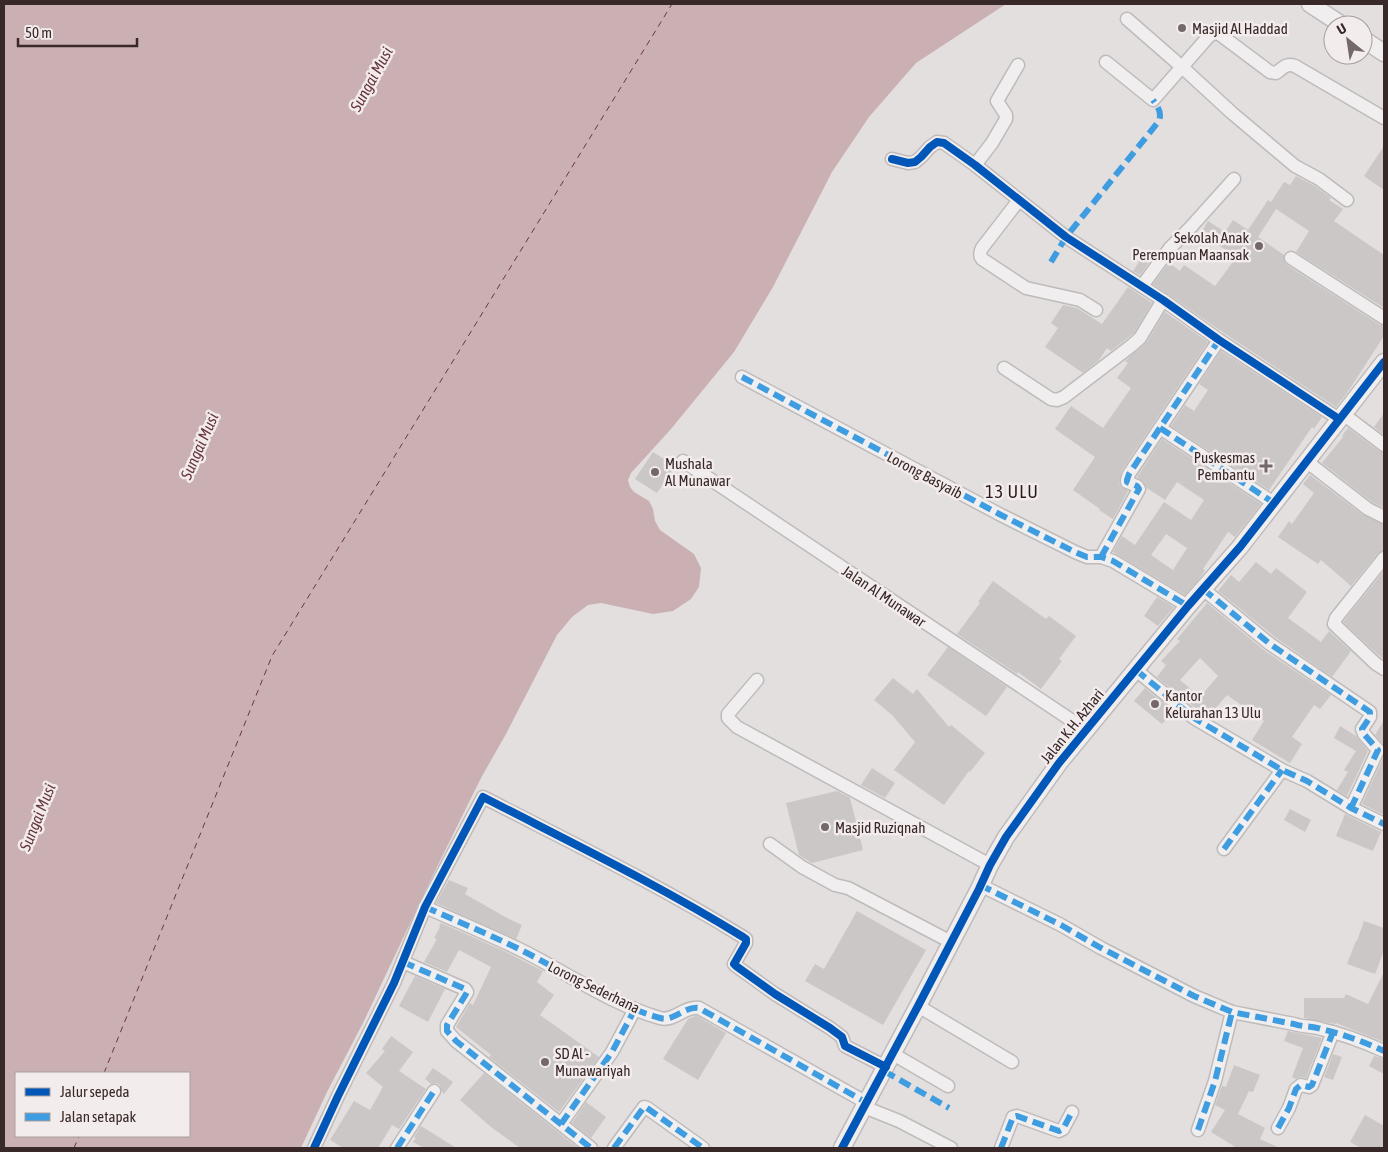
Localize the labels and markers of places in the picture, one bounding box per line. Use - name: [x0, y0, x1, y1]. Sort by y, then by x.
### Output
- place label: Masjid Al Haddad: [1192, 20, 1288, 37]
- marker: Masjid Al Haddad: [1176, 22, 1188, 34]
- place label: Sekolah Anak Perempuan Maansak: [1132, 229, 1249, 263]
- marker: Sekolah Anak Perempuan Maansak: [1253, 240, 1265, 252]
- place label: Puskesmas Pembantu: [1194, 449, 1255, 483]
- place label: Mushala Al Munawar: [665, 455, 731, 489]
- marker: Puskesmas Pembantu: [1259, 459, 1273, 473]
- marker: Mushala Al Munawar: [649, 466, 661, 478]
- place label: Kantor Kelurahan 13 Ulu: [1165, 687, 1261, 721]
- marker: Kantor Kelurahan 13 Ulu: [1149, 698, 1161, 710]
- place label: Masjid Ruziqnah: [835, 819, 926, 836]
- marker: Masjid Ruziqnah: [819, 821, 831, 833]
- place label: SD Al - Munawariyah: [555, 1045, 630, 1079]
- marker: SD Al - Munawariyah: [539, 1056, 551, 1068]

